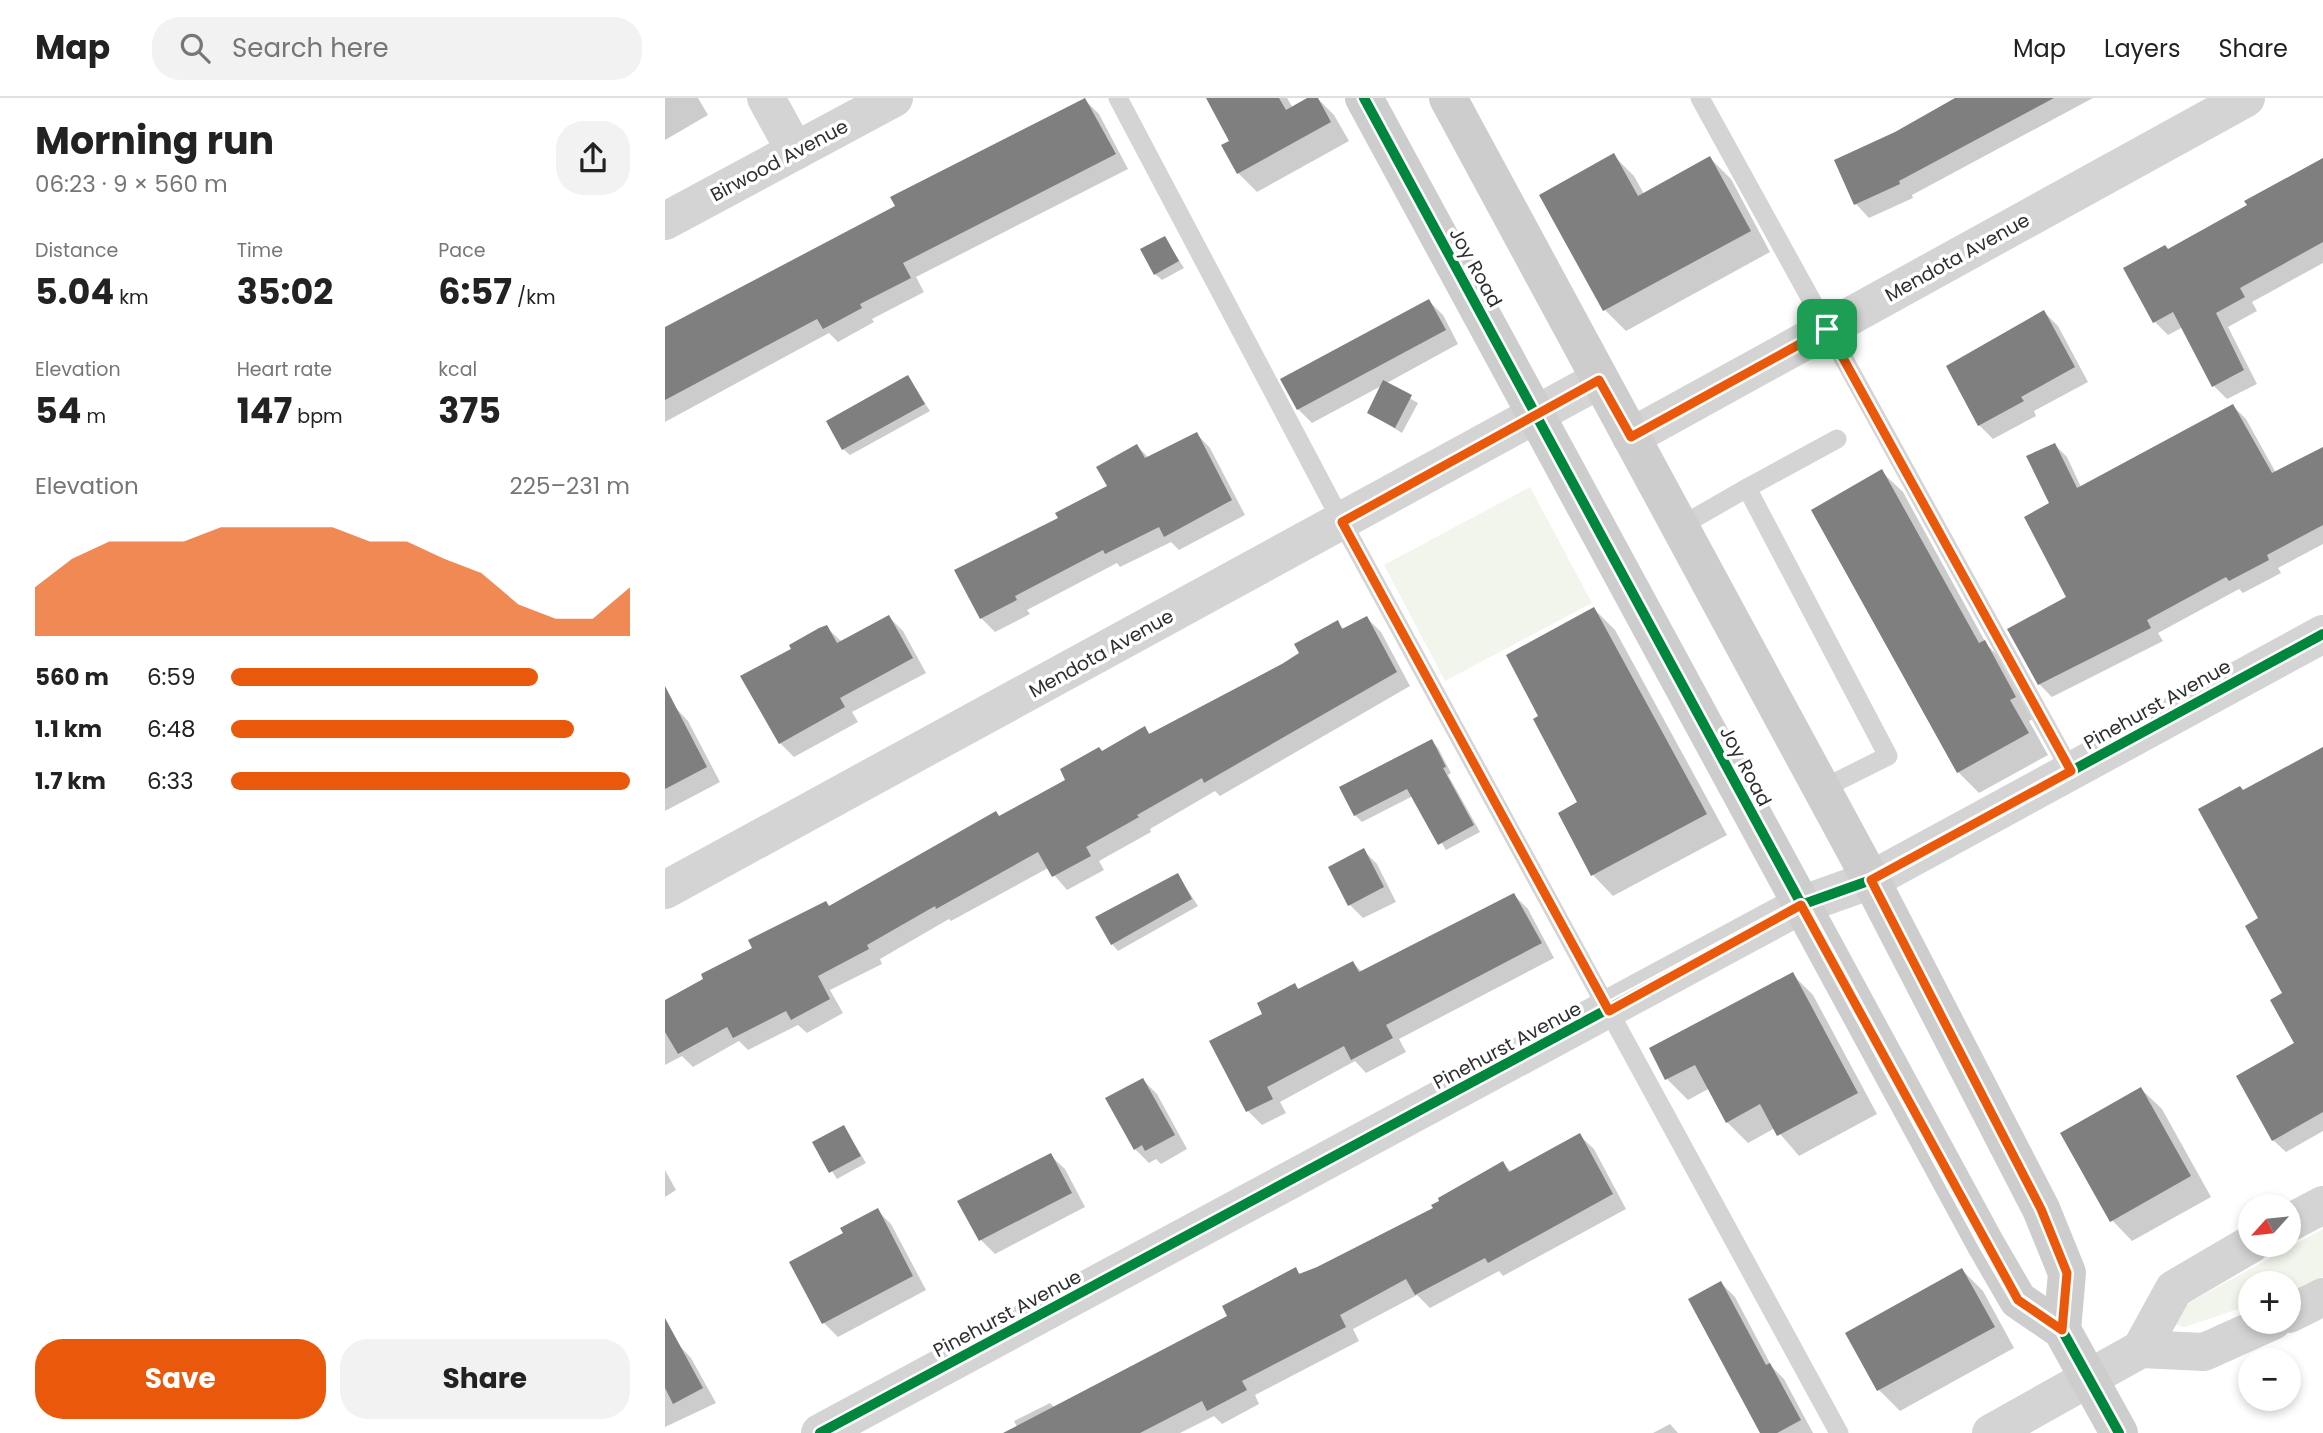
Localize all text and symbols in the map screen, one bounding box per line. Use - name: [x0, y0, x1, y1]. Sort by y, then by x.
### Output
- search box: [152, 17, 642, 80]
- text: Map: [35, 24, 110, 71]
- icon: search: [176, 29, 214, 67]
- text: Search here: [232, 30, 389, 66]
- text: Map: [2013, 32, 2066, 65]
- text: Layers: [2104, 32, 2180, 65]
- text: Share: [2218, 32, 2288, 65]
- street label: Birwood Avenue: [706, 113, 853, 208]
- text: Morning run: [35, 114, 274, 167]
- button: share: [556, 121, 630, 195]
- text: 06:23 · 9 × 560 m: [35, 168, 228, 200]
- street label: Mendota Avenue: [1880, 206, 2034, 308]
- street label: Joy Road: [1443, 222, 1509, 312]
- text: Distance: [35, 237, 118, 264]
- text: Time: [237, 237, 283, 264]
- text: Pace: [438, 237, 486, 264]
- text: 5.04: [35, 267, 114, 316]
- text: 35:02: [237, 267, 333, 316]
- text: 6:57: [438, 267, 512, 316]
- text: km: [114, 284, 149, 311]
- text: /km: [512, 284, 556, 311]
- pin: [1797, 299, 1857, 359]
- icon: arrive: [1808, 310, 1846, 348]
- text: Elevation: [35, 356, 121, 383]
- text: Heart rate: [237, 356, 332, 383]
- text: kcal: [438, 356, 477, 383]
- text: 54: [35, 386, 81, 435]
- text: 147: [237, 386, 292, 435]
- text: 375: [438, 386, 501, 435]
- text: m: [81, 403, 106, 430]
- text: bpm: [292, 403, 343, 430]
- text: Elevation: [35, 470, 139, 502]
- text: 225–231 m: [510, 470, 630, 502]
- street label: Mendota Avenue: [1024, 602, 1178, 704]
- street label: Pinehurst Avenue: [2079, 653, 2236, 756]
- text: 560 m: [35, 661, 109, 693]
- text: 6:59: [147, 661, 195, 693]
- text: 1.1 km: [35, 713, 102, 745]
- text: 6:48: [147, 713, 195, 745]
- street label: Joy Road: [1713, 721, 1778, 811]
- text: 1.7 km: [35, 765, 106, 797]
- text: 6:33: [147, 765, 194, 797]
- street label: Pinehurst Avenue: [1428, 995, 1586, 1096]
- north arrow: [2238, 1194, 2301, 1256]
- map controls: [2238, 1194, 2301, 1411]
- street label: Pinehurst Avenue: [928, 1263, 1086, 1364]
- button: +: [2238, 1271, 2301, 1334]
- button: Save: [35, 1339, 326, 1419]
- button: Share: [340, 1339, 630, 1419]
- button: −: [2238, 1348, 2301, 1411]

